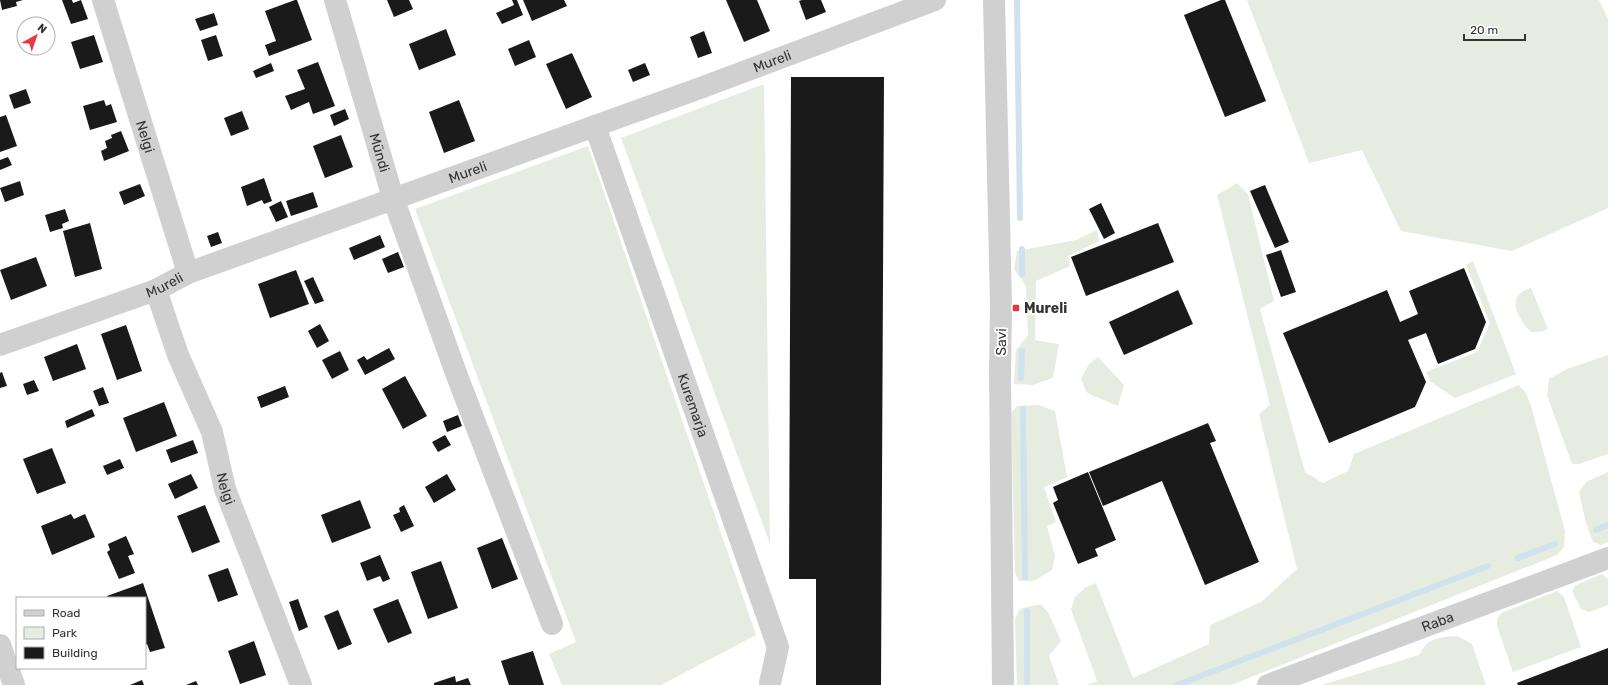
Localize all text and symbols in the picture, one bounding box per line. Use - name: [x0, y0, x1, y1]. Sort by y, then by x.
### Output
- north arrow: [16, 16, 56, 56]
- scale bar: [1464, 16, 1525, 42]
- text: N: [35, 21, 49, 36]
- text: 20 m: [1470, 23, 1498, 37]
- street label: Mureli: [751, 47, 794, 76]
- street label: Nelgi: [132, 119, 158, 155]
- street label: Mündi: [365, 131, 393, 174]
- street label: Mureli: [446, 158, 489, 187]
- street label: Mureli: [144, 269, 186, 302]
- place label: Mureli: [1024, 300, 1067, 317]
- marker: Mureli: [1011, 303, 1021, 313]
- street label: Savi: [993, 328, 1010, 356]
- street label: Kuremarja: [674, 371, 712, 440]
- street label: Nelgi: [213, 471, 238, 507]
- legend: [16, 597, 146, 669]
- text: Road: [52, 606, 80, 620]
- street label: Raba: [1419, 608, 1456, 636]
- text: Park: [52, 626, 78, 640]
- text: Building: [52, 646, 98, 660]

